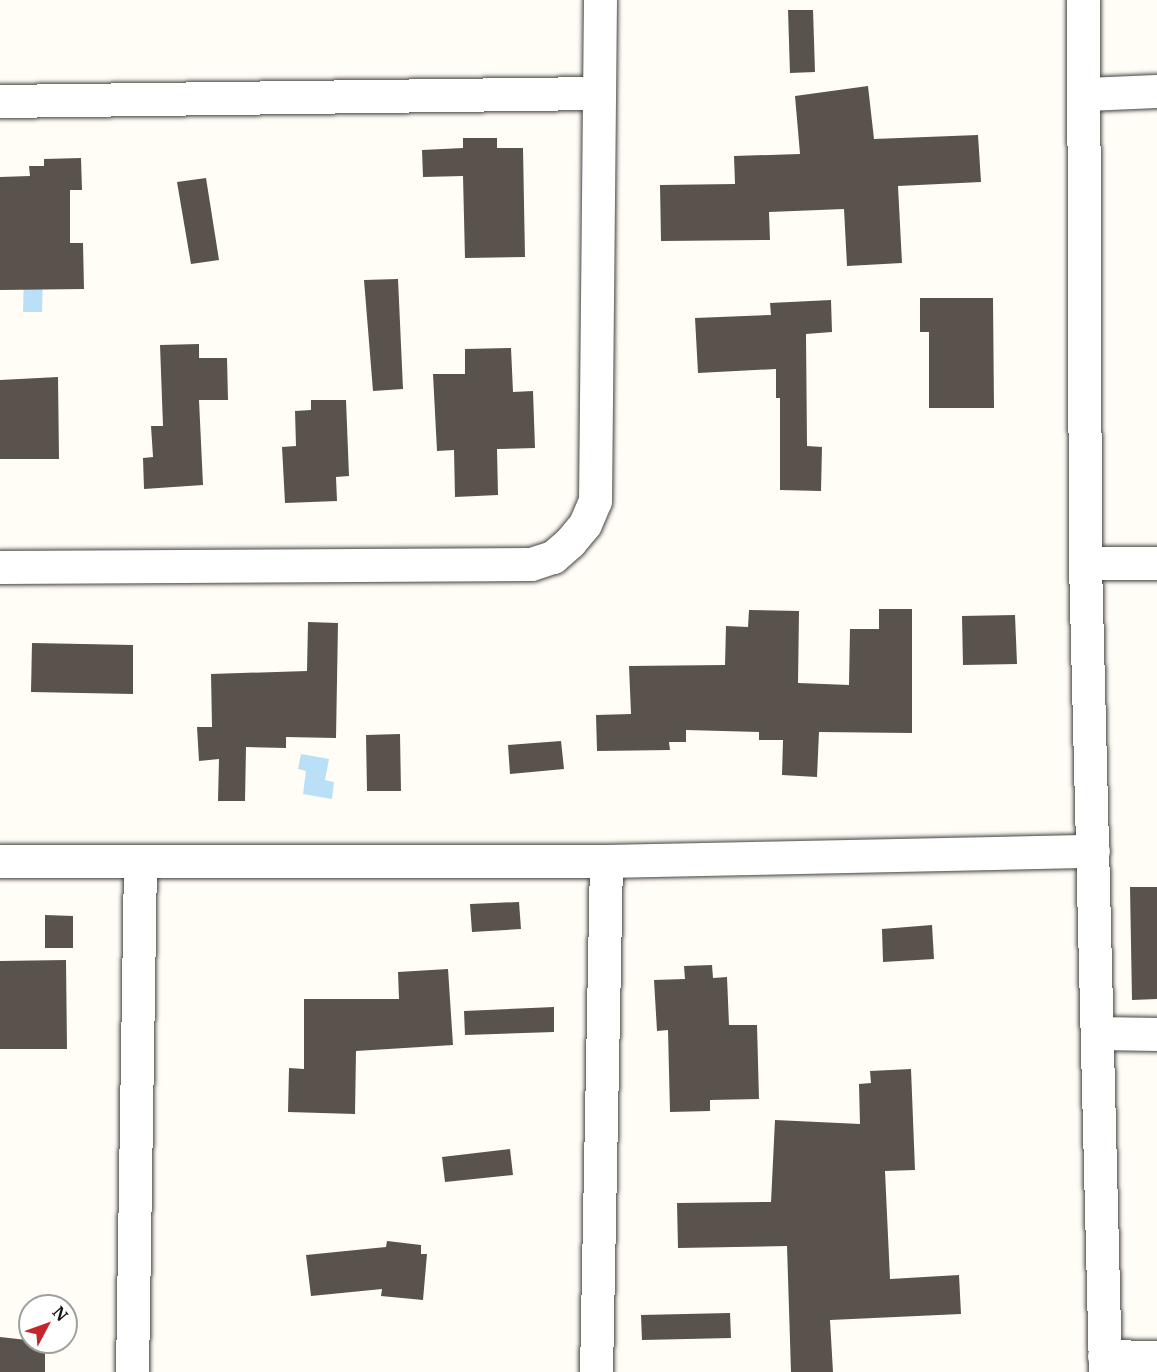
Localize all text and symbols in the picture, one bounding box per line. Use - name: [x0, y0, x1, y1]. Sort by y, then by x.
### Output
- north arrow: [18, 1294, 78, 1354]
- text: N: [48, 1302, 72, 1325]

